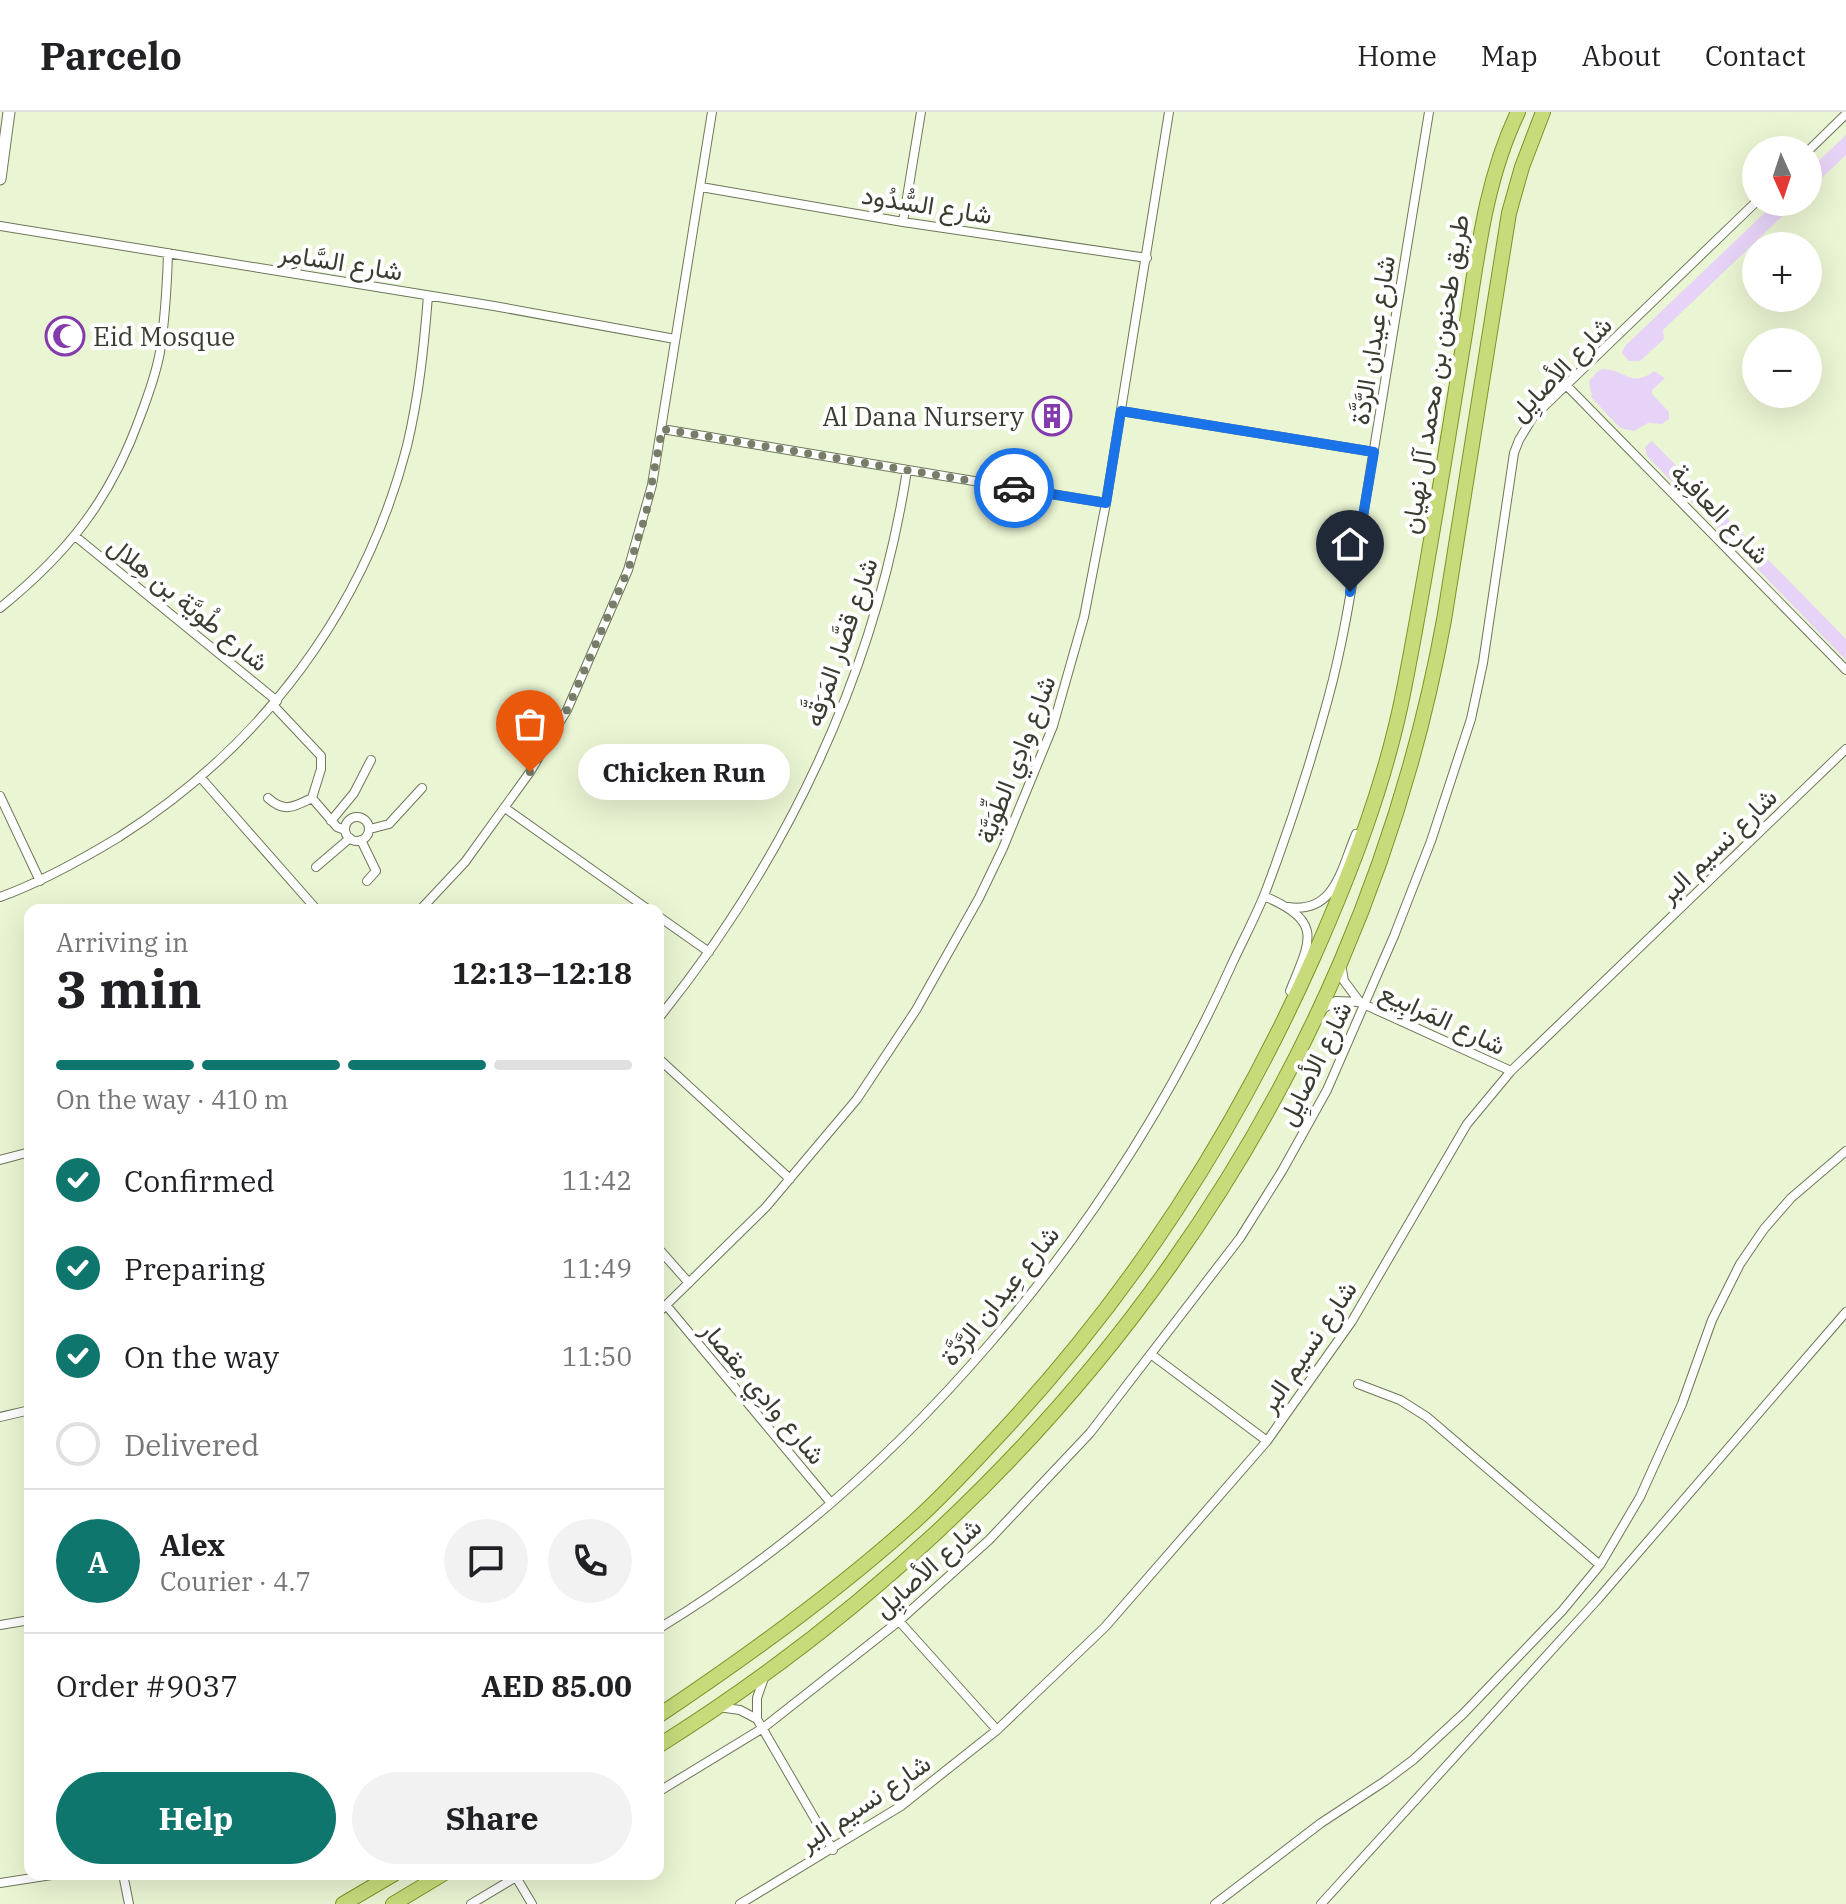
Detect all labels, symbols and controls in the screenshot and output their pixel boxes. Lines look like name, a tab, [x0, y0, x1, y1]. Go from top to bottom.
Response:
text: Parcelo	[40, 31, 182, 80]
text: Home	[1357, 37, 1437, 74]
text: Map	[1481, 37, 1538, 74]
text: About	[1582, 37, 1661, 74]
text: Contact	[1705, 37, 1806, 74]
north arrow	[1742, 136, 1822, 216]
map controls	[1742, 136, 1822, 408]
street label: شارع السُّدُود	[859, 177, 995, 233]
street label: طريق طحنون بن محمد آل نهيان	[1392, 212, 1476, 536]
button: +	[1742, 232, 1822, 312]
street label: شارع السَّامِر	[276, 234, 405, 290]
street label: شارع عِيدان الرَّدَّة	[1342, 253, 1404, 427]
street label: شارع الأصايِل	[1501, 308, 1622, 431]
mosque icon: Eid Mosque	[44, 315, 86, 357]
place label: Eid Mosque	[93, 319, 235, 353]
button: −	[1742, 328, 1822, 408]
building icon: Al Dana Nursery	[1031, 395, 1073, 437]
place label: Al Dana Nursery	[823, 399, 1024, 433]
courier	[974, 448, 1054, 528]
street label: شارع العافِية	[1663, 455, 1778, 572]
icon: car	[992, 466, 1036, 510]
pin	[1316, 510, 1384, 592]
icon: home	[1328, 522, 1372, 566]
street label: شارع طُويَّة بن هِلال	[100, 528, 276, 680]
street label: شارع قصَّار المَرَقَّه	[792, 552, 887, 732]
street label: شارع وادِي الطِّوَيَّة	[967, 670, 1067, 849]
pin	[496, 690, 564, 772]
icon: bag	[508, 702, 552, 746]
callout: Chicken Run	[578, 744, 790, 800]
text: Chicken Run	[602, 755, 766, 789]
street label: شارع نسيم البر	[1650, 780, 1785, 912]
text: Arriving in	[56, 925, 189, 959]
text: 12:13–12:18	[452, 953, 632, 992]
text: 3 min	[56, 955, 202, 1022]
street label: شارع المَرابِيع	[1373, 974, 1511, 1066]
street label: شارع الأصايِل	[1269, 995, 1362, 1132]
text: On the way · 410 m	[56, 1082, 289, 1116]
icon: check	[56, 1158, 100, 1202]
text: Confirmed	[124, 1161, 275, 1200]
text: 11:42	[562, 1163, 632, 1197]
street label: شارع عِيدان الرَّدَّة	[932, 1218, 1068, 1373]
icon: check	[56, 1246, 100, 1290]
text: Preparing	[124, 1249, 265, 1288]
text: 11:49	[562, 1251, 632, 1285]
street label: شارع نسيم البر	[1250, 1273, 1365, 1421]
street label: شارع وادِي مِقصار	[689, 1312, 834, 1474]
icon: check	[56, 1334, 100, 1378]
text: On the way	[124, 1337, 279, 1376]
text: 11:50	[562, 1339, 632, 1373]
text: Delivered	[124, 1425, 259, 1464]
street label: شارع الأصايِل	[866, 1510, 991, 1627]
button: chat	[444, 1519, 528, 1603]
button: phone	[548, 1519, 632, 1603]
text: Alex	[160, 1525, 225, 1564]
text: A	[88, 1542, 108, 1581]
text: Courier · 4.7	[160, 1564, 311, 1598]
text: Order #9037	[56, 1666, 238, 1705]
text: AED 85.00	[481, 1666, 632, 1705]
street label: شارع نسيم البر	[791, 1745, 938, 1861]
button: Help	[56, 1772, 336, 1864]
button: Share	[352, 1772, 632, 1864]

